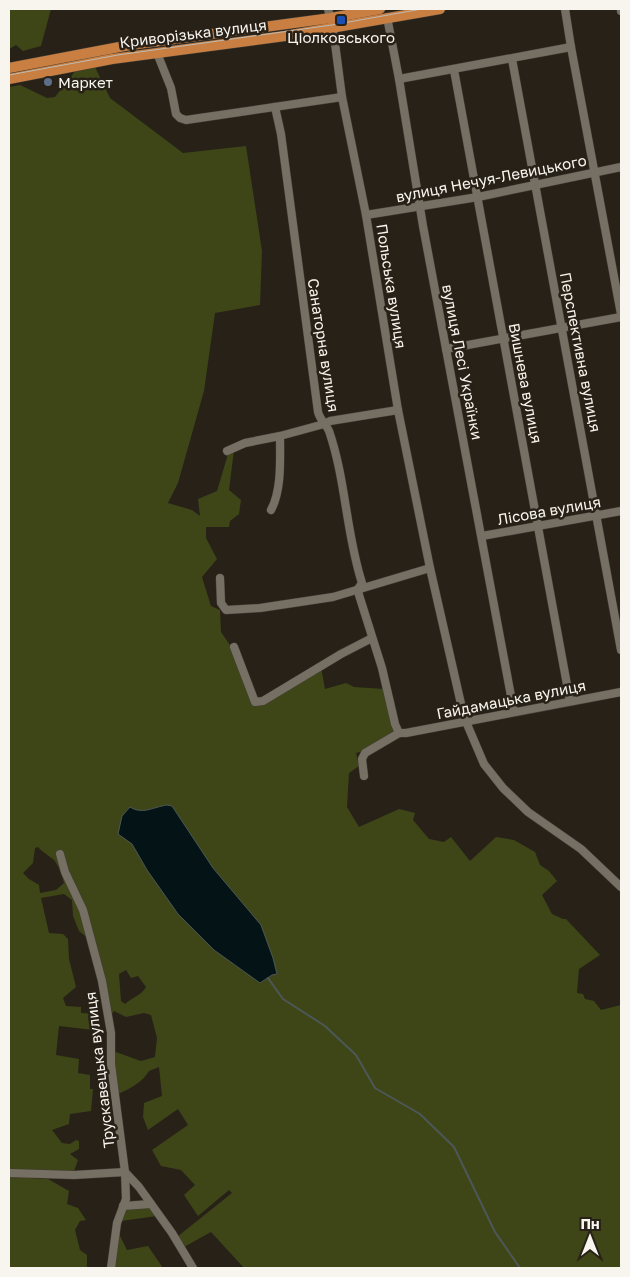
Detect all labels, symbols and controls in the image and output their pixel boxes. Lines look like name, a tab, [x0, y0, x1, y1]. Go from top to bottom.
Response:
marker: Ціолковського	[335, 14, 347, 26]
street label: Криворізька вулиця	[118, 15, 268, 51]
place label: Ціолковського	[287, 28, 395, 46]
place label: Маркет	[58, 73, 113, 91]
marker: Маркет	[42, 76, 54, 88]
street label: вулиця Нечуя-Левицького	[394, 151, 588, 205]
street label: Польська вулиця	[373, 222, 411, 350]
street label: Перспективна вулиця	[557, 271, 605, 433]
street label: Санаторна вулиця	[305, 277, 343, 413]
street label: вулиця Лесі Українки	[439, 283, 487, 441]
street label: Вишнева вулиця	[506, 321, 546, 445]
street label: Лісова вулиця	[496, 492, 602, 528]
street label: Гайдамацька вулиця	[435, 676, 587, 722]
street label: Трускавецька вулиця	[80, 991, 118, 1149]
north arrow	[565, 1212, 615, 1262]
text: Пн	[580, 1215, 600, 1232]

